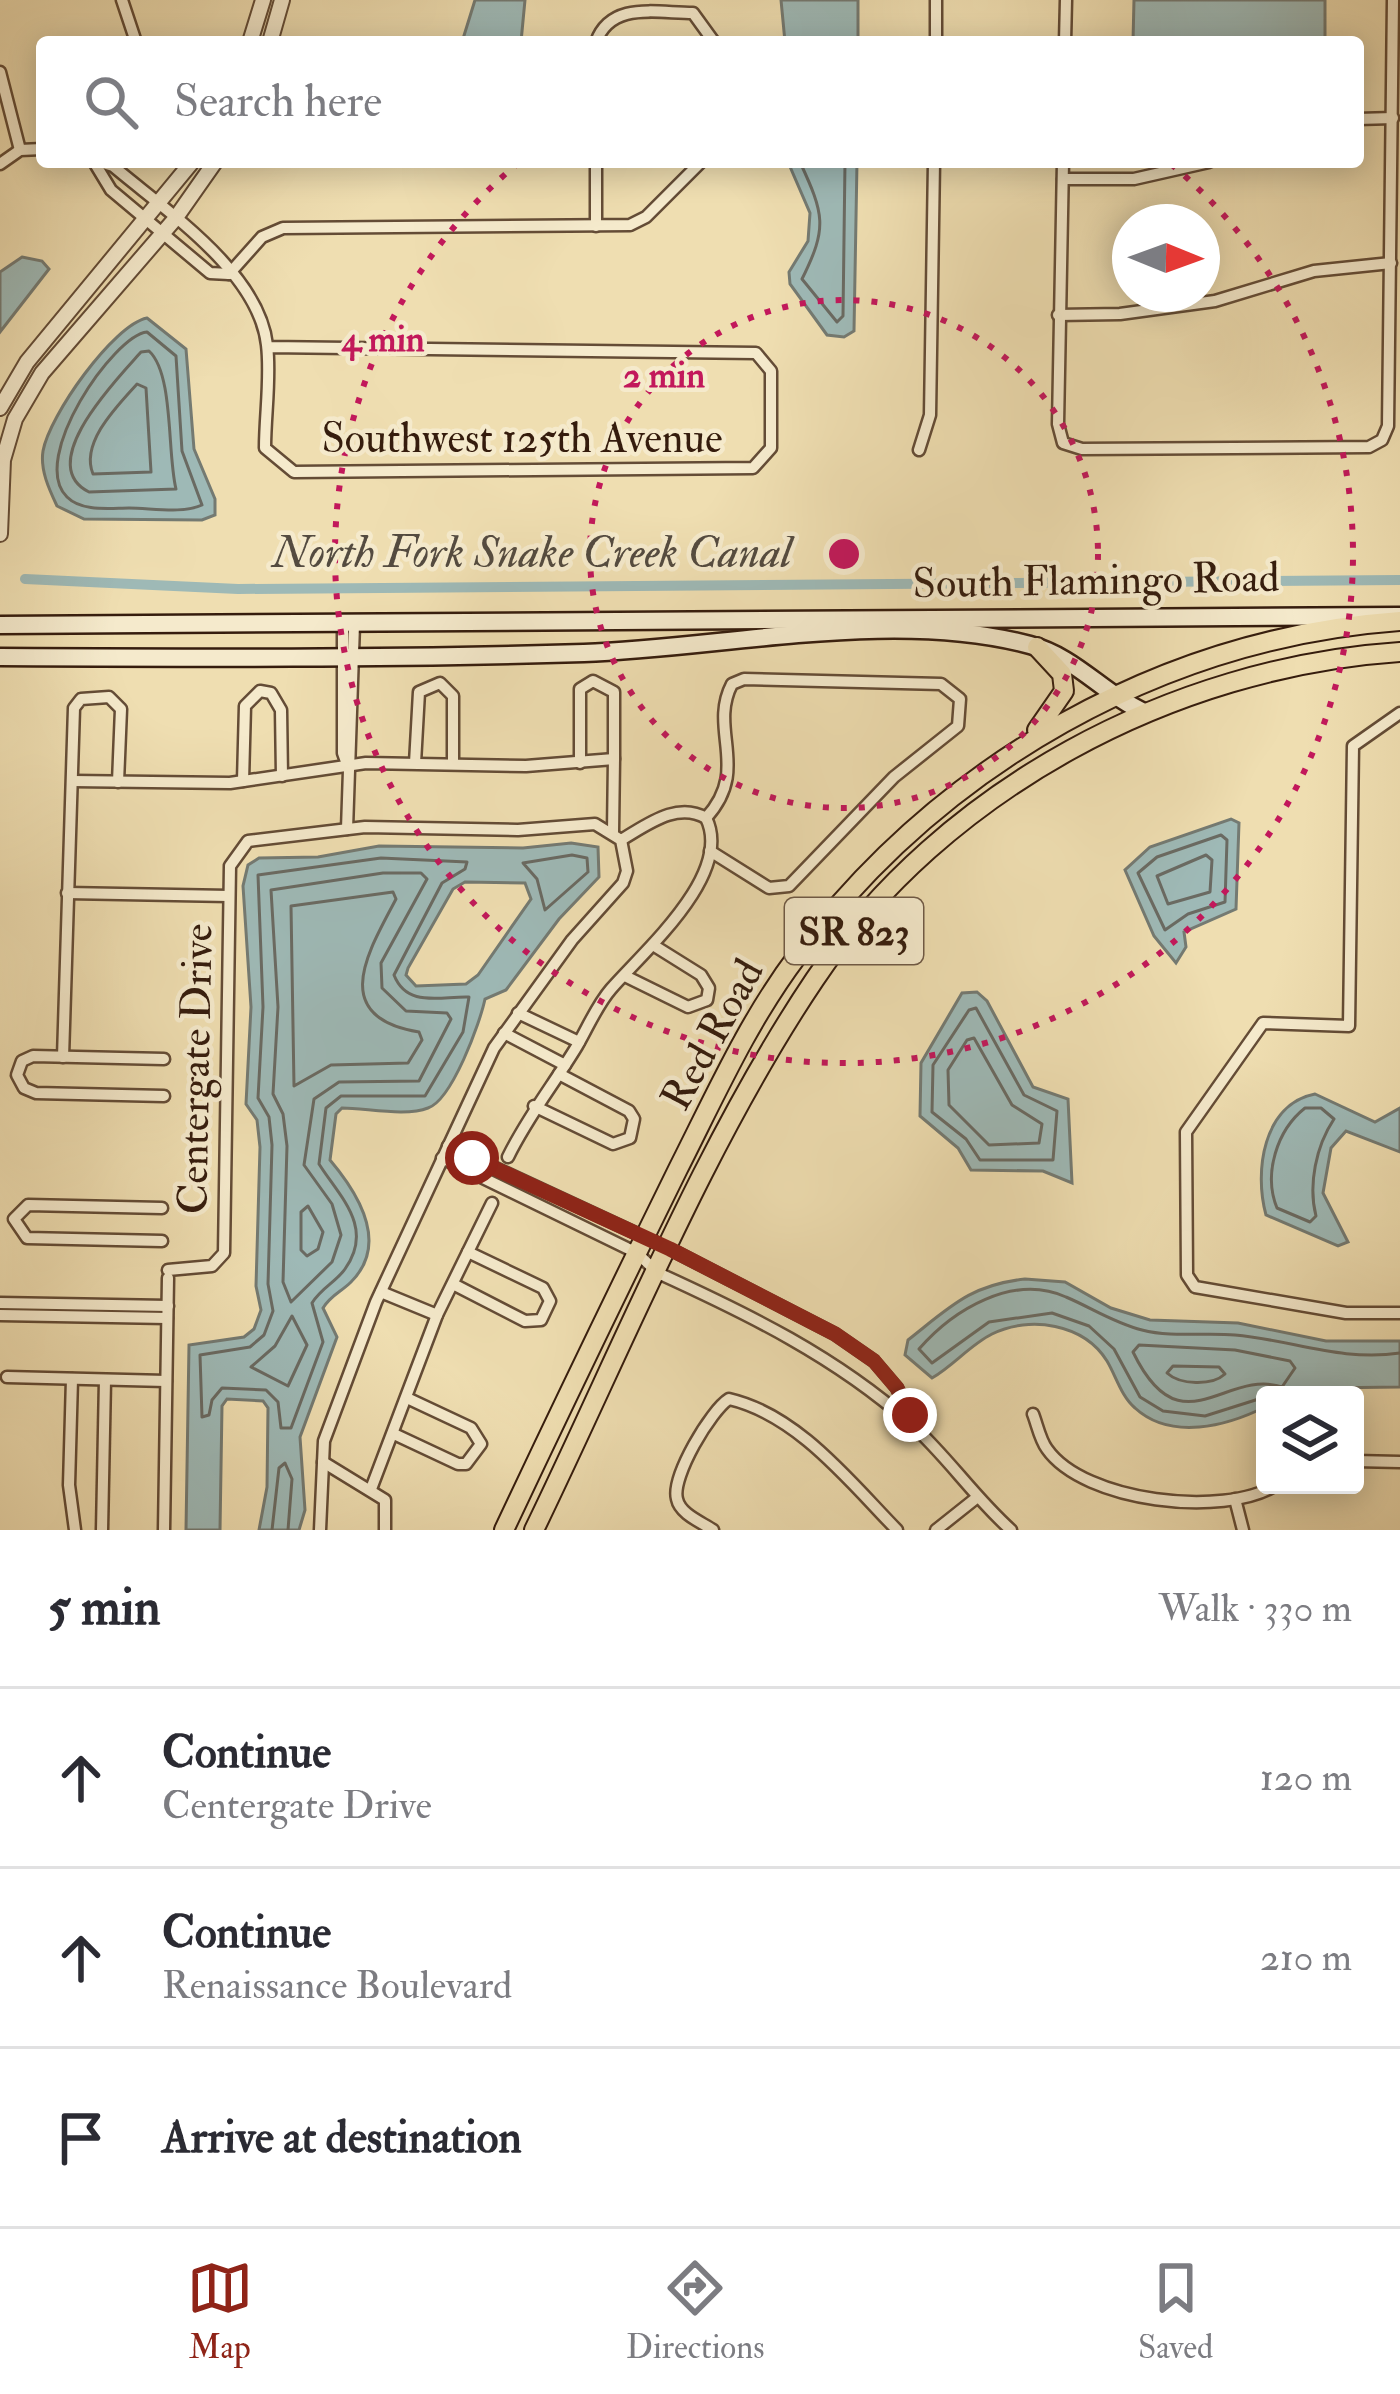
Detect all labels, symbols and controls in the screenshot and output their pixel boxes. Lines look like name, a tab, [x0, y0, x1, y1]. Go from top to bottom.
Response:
search box	[36, 36, 1364, 168]
icon: search	[78, 69, 144, 135]
text: Search here	[174, 74, 382, 130]
north arrow	[1112, 204, 1220, 312]
text: 4 min	[340, 317, 425, 362]
text: 2 min	[623, 353, 705, 398]
street label: Southwest 125th Avenue	[321, 413, 723, 465]
water label: North Fork Snake Creek Canal	[270, 525, 795, 581]
centre of rings	[823, 533, 865, 575]
street label: South Flamingo Road	[912, 552, 1280, 610]
road number: SR 823	[785, 898, 923, 964]
street label: Centergate Drive	[167, 923, 225, 1215]
street label: Red Road	[650, 950, 776, 1120]
route start	[445, 1131, 499, 1185]
map controls	[1256, 1386, 1364, 1494]
button: layers	[1256, 1386, 1364, 1494]
route end	[883, 1388, 937, 1442]
text: 5 min	[48, 1576, 161, 1640]
text: Walk · 330 m	[1159, 1584, 1352, 1633]
text: Continue	[162, 1725, 331, 1781]
icon: ahead	[48, 1745, 114, 1811]
text: 120 m	[1260, 1753, 1352, 1802]
text: Centergate Drive	[162, 1781, 432, 1830]
text: Continue	[162, 1905, 331, 1961]
icon: ahead	[48, 1925, 114, 1991]
text: 210 m	[1260, 1933, 1352, 1982]
text: Renaissance Boulevard	[162, 1961, 512, 2010]
icon: arrive	[48, 2105, 114, 2171]
text: Arrive at destination	[162, 2110, 522, 2166]
tab: Map	[187, 2255, 253, 2368]
tab: Directions	[626, 2255, 765, 2368]
tab: Saved	[1138, 2255, 1213, 2368]

